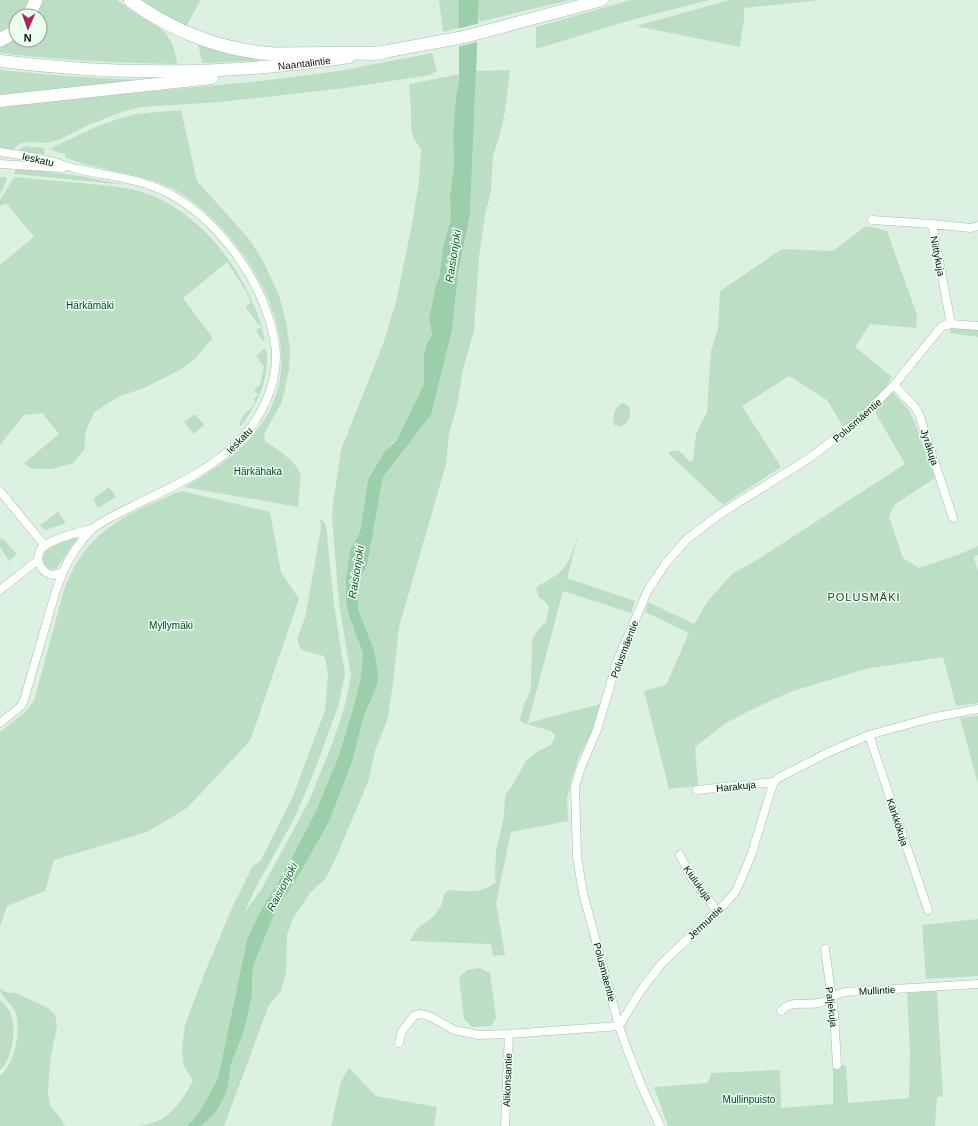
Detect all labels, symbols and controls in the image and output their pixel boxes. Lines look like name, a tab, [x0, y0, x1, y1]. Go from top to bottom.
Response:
north arrow	[8, 8, 48, 48]
text: N	[23, 32, 32, 44]
street label: Naantalintie	[277, 55, 332, 72]
street label: Ieskatu	[21, 151, 55, 168]
water label: Raisionjoki	[443, 228, 463, 283]
street label: Niittykuja	[928, 235, 947, 277]
park label: Härkämäki	[66, 300, 114, 311]
street label: Polusmäentie	[831, 396, 884, 444]
street label: Ieskatu	[224, 425, 255, 456]
street label: Jyräkuja	[919, 428, 941, 467]
park label: Härkähaka	[234, 466, 283, 477]
water label: Raisionjoki	[346, 544, 366, 599]
district label: POLUSMÄKI	[827, 591, 901, 603]
street label: Polusmäentie	[608, 619, 641, 679]
park label: Myllymäki	[149, 620, 193, 631]
street label: Harakuja	[716, 779, 757, 794]
street label: Kärkkökuja	[885, 797, 911, 848]
water label: Raisionjoki	[264, 860, 300, 913]
street label: Kiulukuja	[681, 864, 714, 903]
street label: Jermuntie	[686, 903, 725, 941]
street label: Polusmäentie	[591, 941, 618, 1003]
street label: Mullintie	[858, 984, 896, 997]
street label: Paljekuja	[824, 986, 839, 1028]
street label: Alikonsantie	[501, 1052, 514, 1107]
park label: Mullinpuisto	[723, 1094, 776, 1105]

